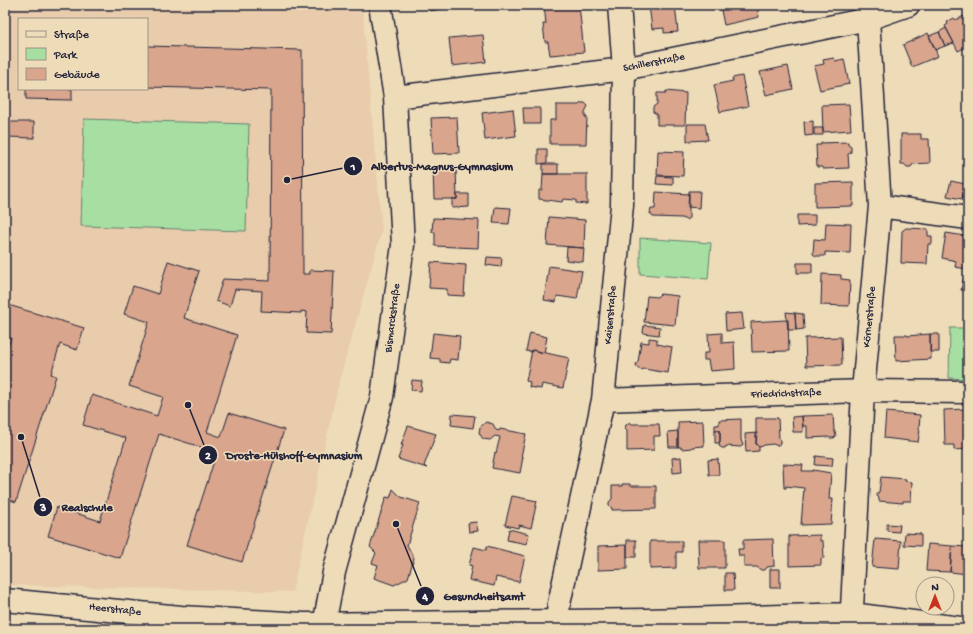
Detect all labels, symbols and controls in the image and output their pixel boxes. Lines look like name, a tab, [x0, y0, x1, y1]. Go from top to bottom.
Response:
legend	[18, 18, 148, 90]
text: Straße	[54, 29, 90, 43]
text: Park	[53, 49, 79, 63]
street label: Schillerstraße	[622, 51, 686, 75]
text: Gebäude	[54, 69, 100, 83]
callout: Albertus-Magnus-Gymnasium	[343, 154, 521, 178]
text: 1	[350, 161, 356, 175]
text: Albertus-Magnus-Gymnasium	[370, 161, 514, 175]
street label: Bismarckstraße	[383, 283, 403, 354]
street label: Kaiserstraße	[602, 285, 620, 345]
street label: Körnerstraße	[861, 286, 879, 348]
street label: Friedrichstraße	[749, 387, 822, 401]
callout: Droste-Hülshoff-Gymnasium	[198, 443, 371, 467]
text: 2	[205, 450, 211, 464]
text: Droste-Hülshoff-Gymnasium	[225, 450, 363, 464]
callout: Realschule	[33, 495, 120, 519]
text: 3	[39, 502, 46, 516]
text: Realschule	[60, 502, 113, 516]
north arrow	[915, 576, 955, 616]
text: N	[931, 582, 939, 594]
callout: Gesundheitsamt	[415, 584, 532, 608]
text: 4	[421, 591, 428, 605]
text: Gesundheitsamt	[443, 591, 526, 605]
street label: Heerstraße	[88, 601, 142, 619]

